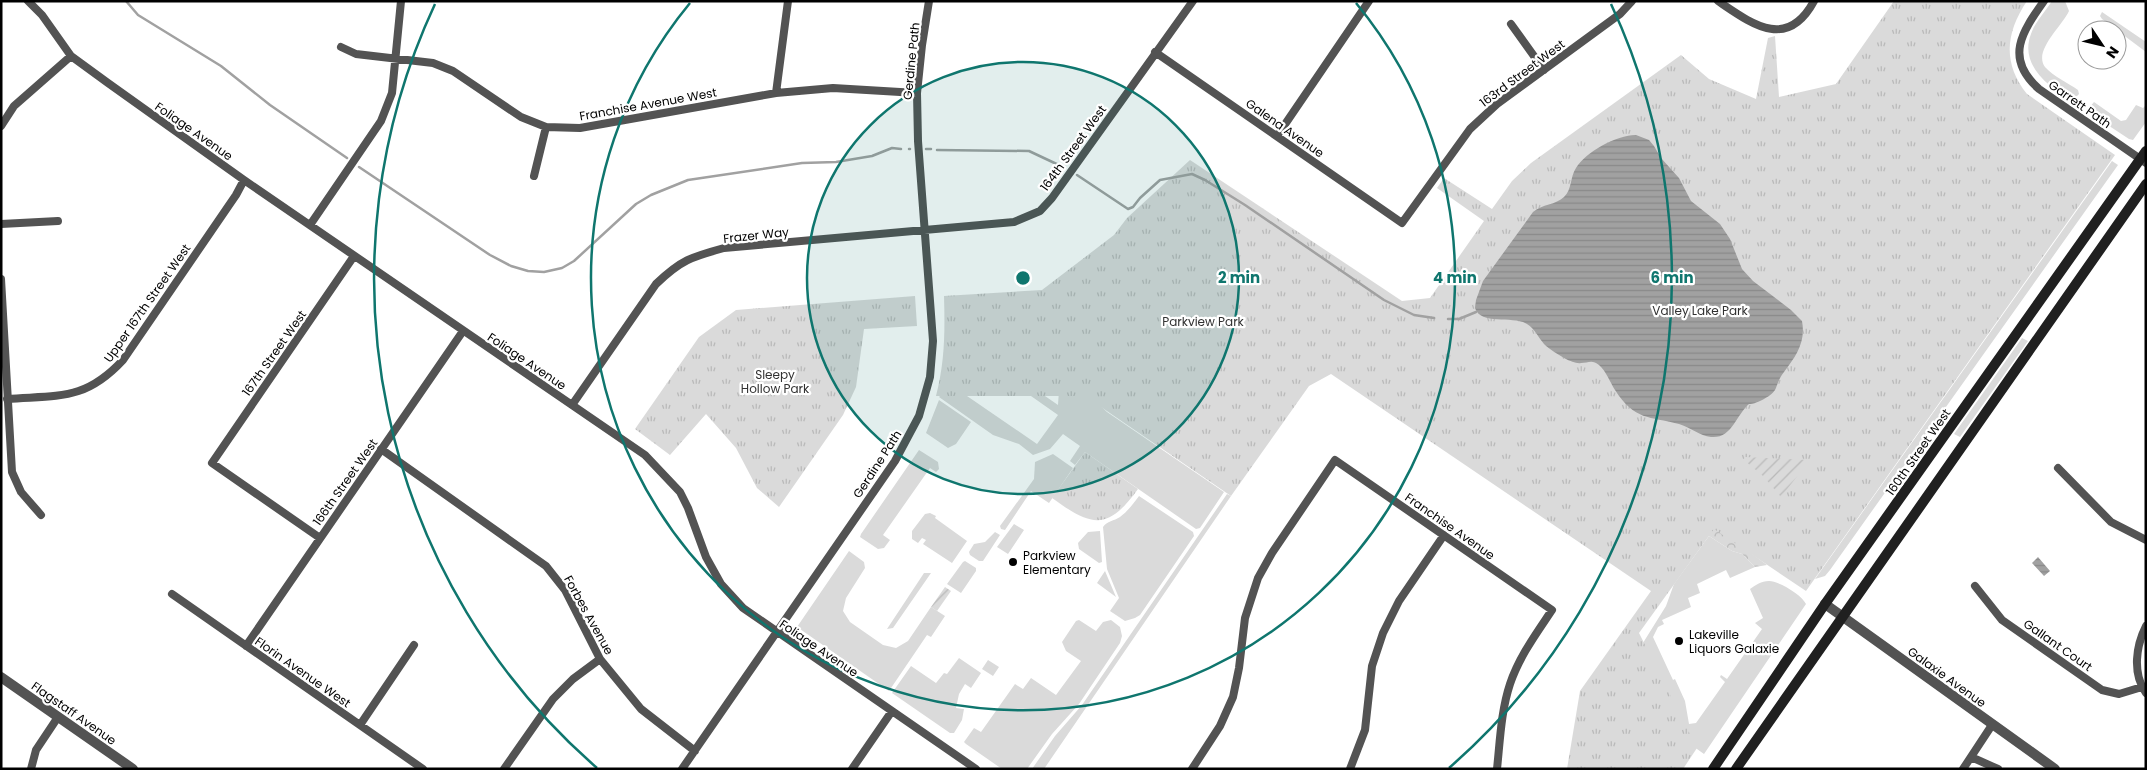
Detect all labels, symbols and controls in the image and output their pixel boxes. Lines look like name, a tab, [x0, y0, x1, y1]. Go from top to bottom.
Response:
north arrow	[2077, 20, 2127, 70]
street label: Gerdine Path	[898, 21, 924, 101]
street label: 163rd Street West	[1476, 35, 1568, 111]
text: N	[2101, 42, 2124, 63]
street label: Garrett Path	[2045, 76, 2115, 132]
street label: Franchise Avenue West	[578, 84, 718, 124]
street label: Galena Avenue	[1242, 95, 1328, 161]
street label: Foliage Avenue	[152, 98, 236, 164]
street label: 164th Street West	[1036, 102, 1110, 194]
street label: Frazer Way	[722, 223, 790, 247]
street label: Upper 167th Street West	[100, 240, 194, 366]
text: 2 min	[1218, 267, 1260, 288]
text: 4 min	[1433, 267, 1477, 288]
text: 6 min	[1650, 267, 1694, 288]
centre of rings	[1014, 269, 1032, 287]
park label: Valley Lake Park	[1652, 302, 1748, 319]
street label: 167th Street West	[238, 307, 310, 399]
park label: Parkview Park	[1162, 313, 1245, 330]
street label: Foliage Avenue	[484, 328, 570, 394]
park label: Sleepy Hollow Park	[741, 366, 810, 397]
street label: 160th Street West	[1882, 405, 1954, 499]
street label: Gerdine Path	[849, 427, 905, 501]
street label: 166th Street West	[309, 435, 381, 529]
street label: Franchise Avenue	[1402, 489, 1498, 563]
place label: Parkview Elementary	[1023, 547, 1091, 578]
marker: Parkview Elementary	[1007, 556, 1019, 568]
street label: Forbes Avenue	[560, 572, 618, 658]
street label: Foliage Avenue	[776, 615, 862, 681]
street label: Gallant Court	[2020, 615, 2096, 675]
place label: Lakeville Liquors Galaxie	[1689, 626, 1779, 657]
street label: Florin Avenue West	[252, 633, 354, 711]
marker: Lakeville Liquors Galaxie	[1673, 635, 1685, 647]
street label: Galaxie Avenue	[1904, 643, 1990, 711]
street label: Flagstaff Avenue	[28, 677, 120, 749]

